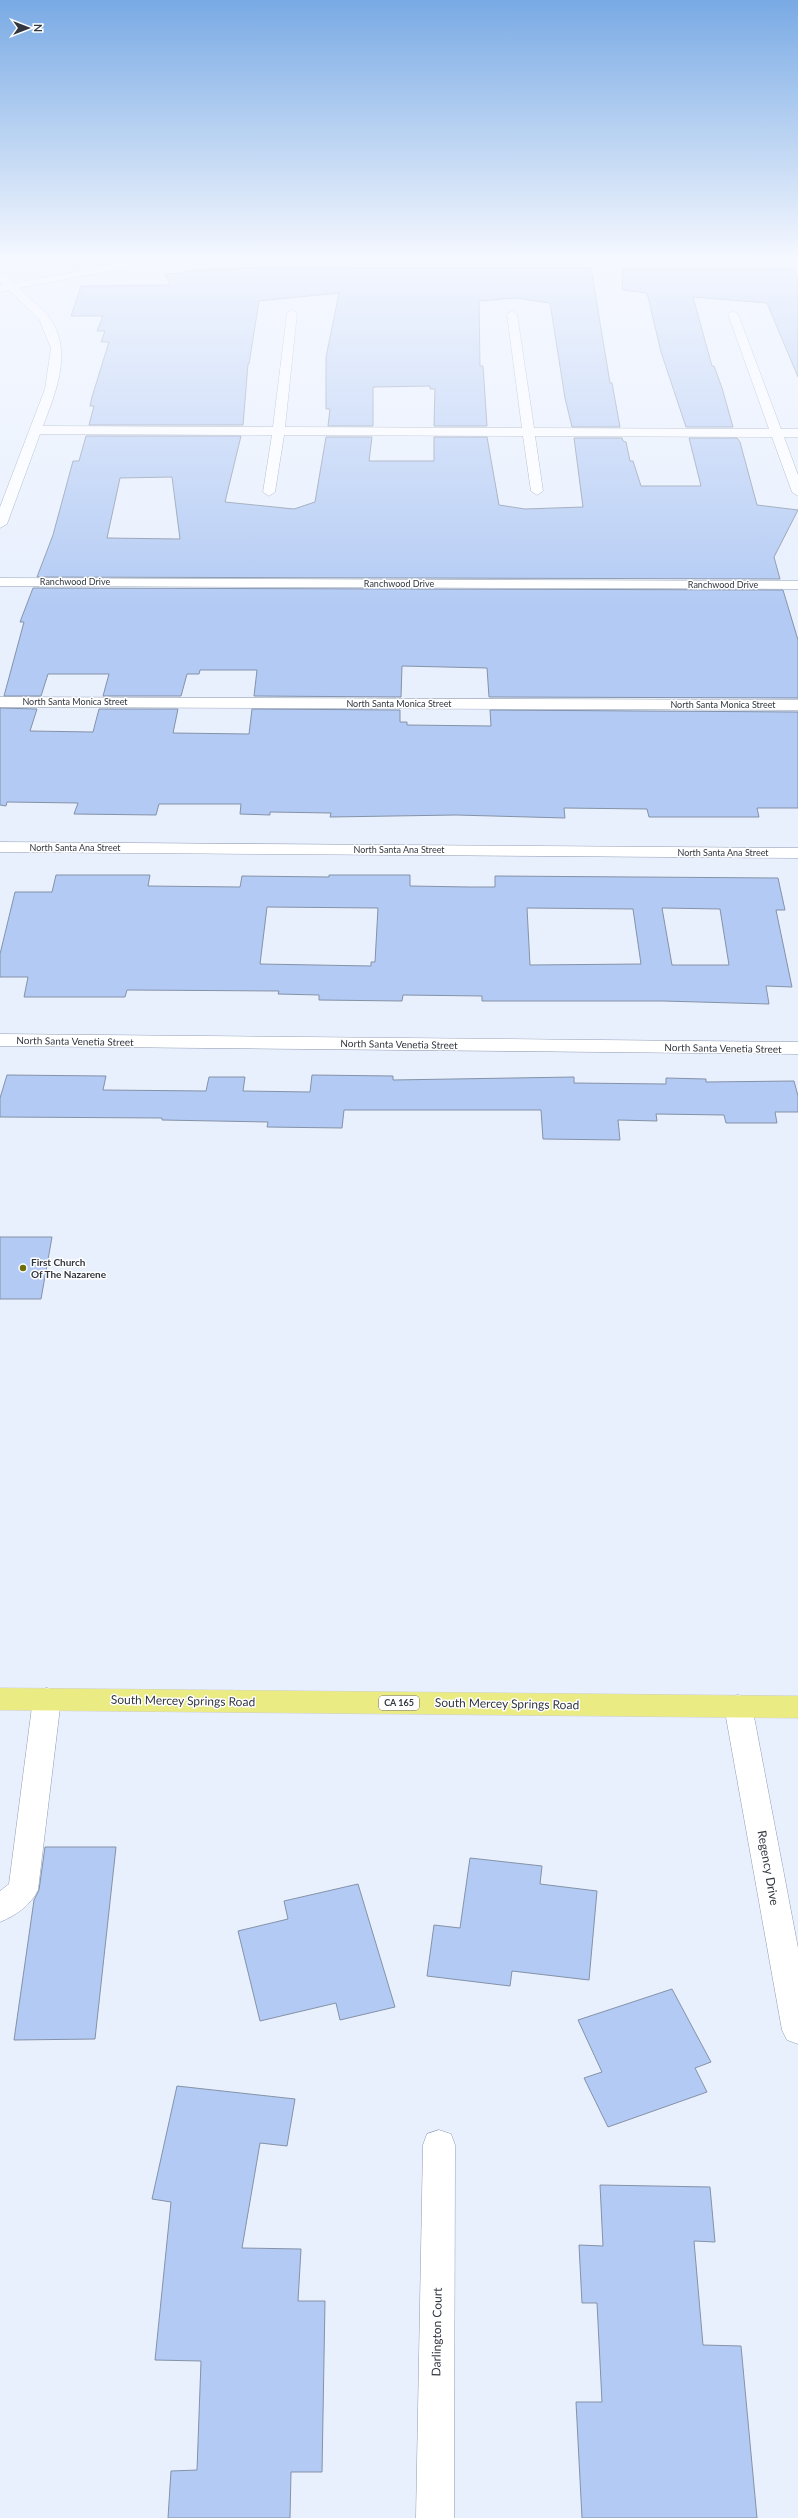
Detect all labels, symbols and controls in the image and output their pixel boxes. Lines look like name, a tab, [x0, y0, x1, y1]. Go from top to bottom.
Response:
north arrow	[8, 8, 48, 48]
text: N	[32, 24, 45, 32]
street label: Ranchwood Drive	[40, 576, 110, 587]
street label: Ranchwood Drive	[364, 578, 434, 589]
street label: Ranchwood Drive	[688, 579, 758, 590]
street label: North Santa Monica Street	[22, 696, 128, 707]
street label: North Santa Monica Street	[346, 698, 452, 709]
street label: North Santa Monica Street	[670, 699, 776, 710]
street label: North Santa Ana Street	[29, 842, 121, 853]
street label: North Santa Ana Street	[353, 844, 445, 855]
street label: North Santa Ana Street	[677, 847, 769, 858]
street label: North Santa Venetia Street	[16, 1034, 134, 1048]
street label: North Santa Venetia Street	[340, 1037, 458, 1051]
street label: North Santa Venetia Street	[664, 1041, 782, 1055]
place label: First Church Of The Nazarene	[31, 1256, 107, 1280]
marker: First Church Of The Nazarene	[18, 1263, 28, 1273]
street label: South Mercey Springs Road	[111, 1692, 255, 1709]
street label: South Mercey Springs Road	[435, 1695, 579, 1712]
road number: CA 165	[379, 1696, 419, 1710]
street label: Regency Drive	[755, 1829, 782, 1907]
street label: Darlington Court	[428, 2287, 445, 2377]

